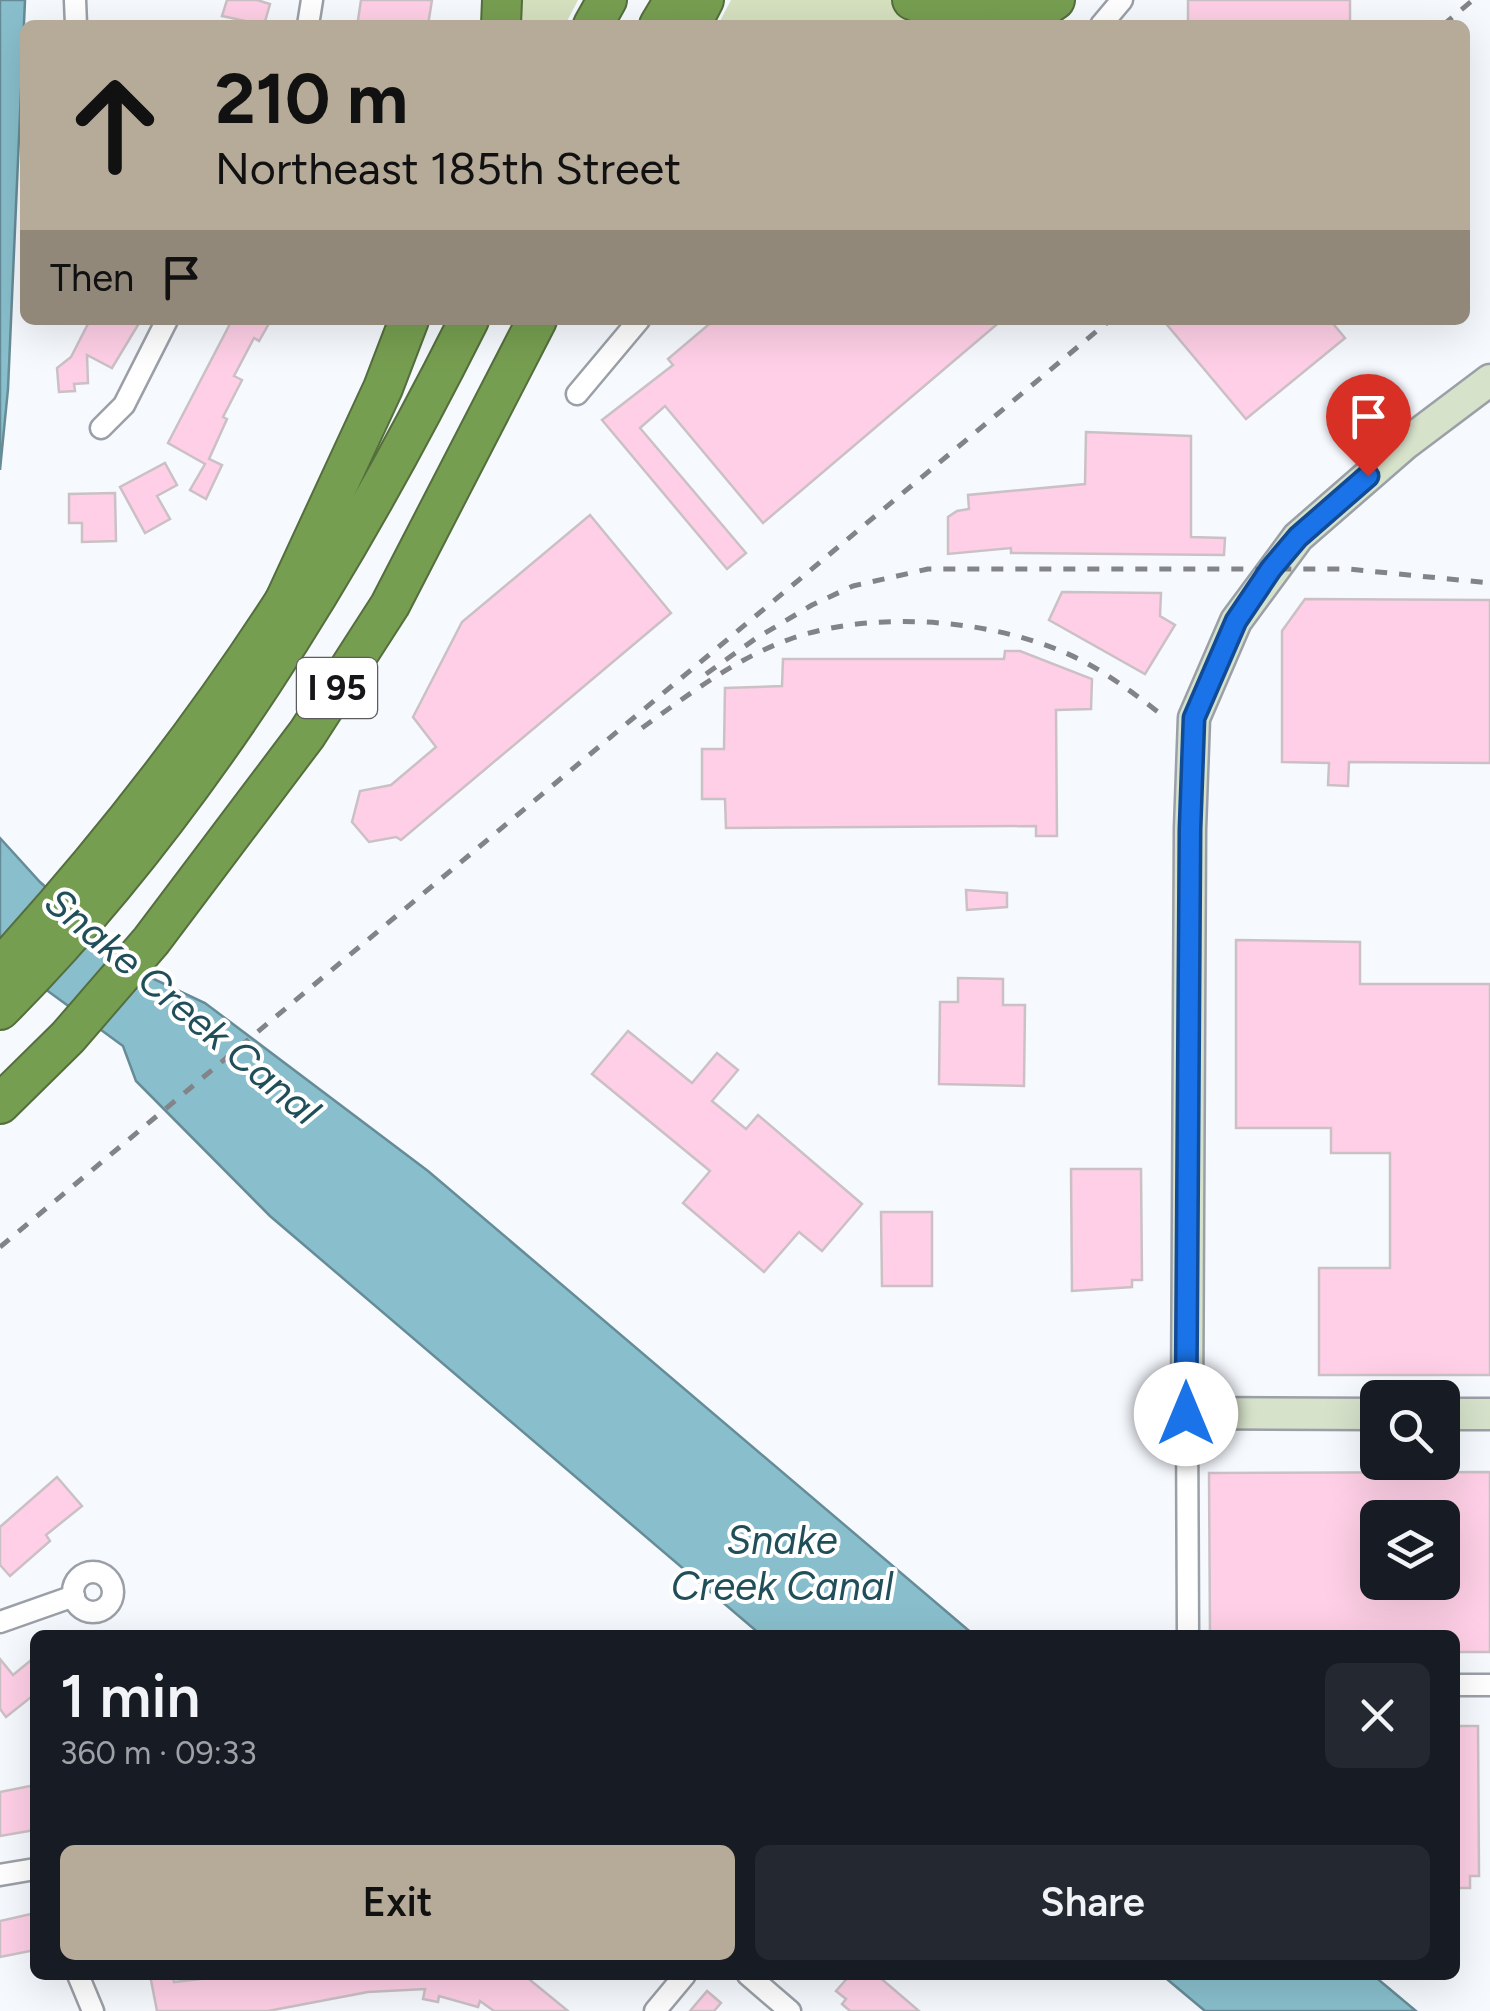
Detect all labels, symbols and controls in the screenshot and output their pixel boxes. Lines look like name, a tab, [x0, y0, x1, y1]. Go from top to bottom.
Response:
text: 210 m	[215, 56, 408, 141]
icon: ahead	[50, 60, 180, 190]
text: Northeast 185th Street	[215, 141, 681, 195]
icon: arrive	[154, 250, 209, 305]
text: Then	[50, 255, 134, 301]
pin	[1326, 374, 1411, 477]
icon: arrive	[1341, 389, 1396, 444]
road number: I 95	[297, 658, 377, 718]
water label: Snake Creek Canal	[36, 877, 331, 1136]
position arrow	[1134, 1362, 1238, 1466]
map controls	[1360, 1380, 1460, 1600]
button: search	[1360, 1380, 1460, 1480]
button: layers	[1360, 1500, 1460, 1600]
water label: Snake Creek Canal	[671, 1516, 894, 1610]
text: 1 min	[60, 1660, 200, 1732]
button: close	[1325, 1663, 1430, 1768]
text: 360 m · 09:33	[60, 1734, 257, 1772]
button: Exit	[60, 1845, 735, 1960]
button: Share	[755, 1845, 1430, 1960]

